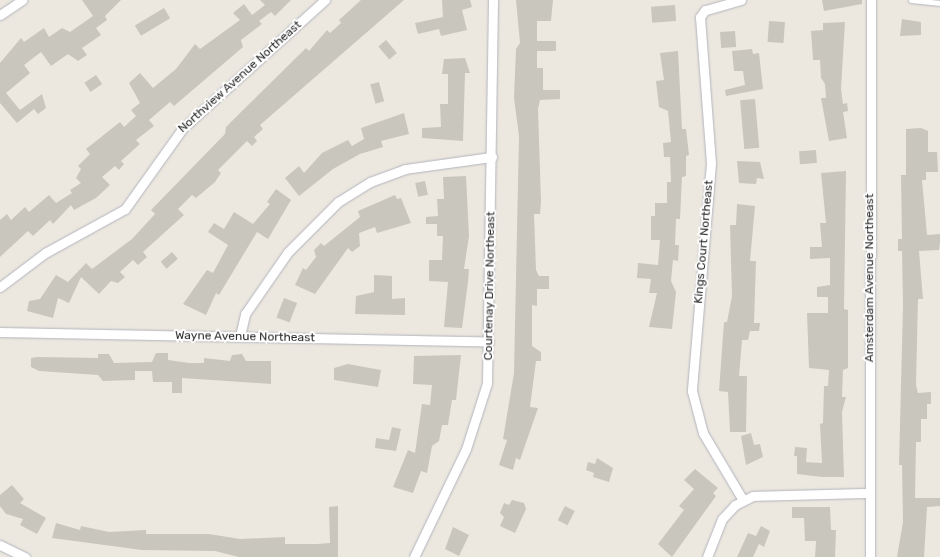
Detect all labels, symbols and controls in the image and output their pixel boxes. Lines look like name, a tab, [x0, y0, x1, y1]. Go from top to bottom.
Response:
street label: Northview Avenue Northeast	[175, 18, 305, 136]
street label: Kings Court Northeast	[691, 180, 717, 304]
street label: Amsterdam Avenue Northeast	[863, 194, 877, 362]
street label: Courtenay Drive Northeast	[481, 211, 499, 361]
street label: Wayne Avenue Northeast	[175, 329, 315, 345]

